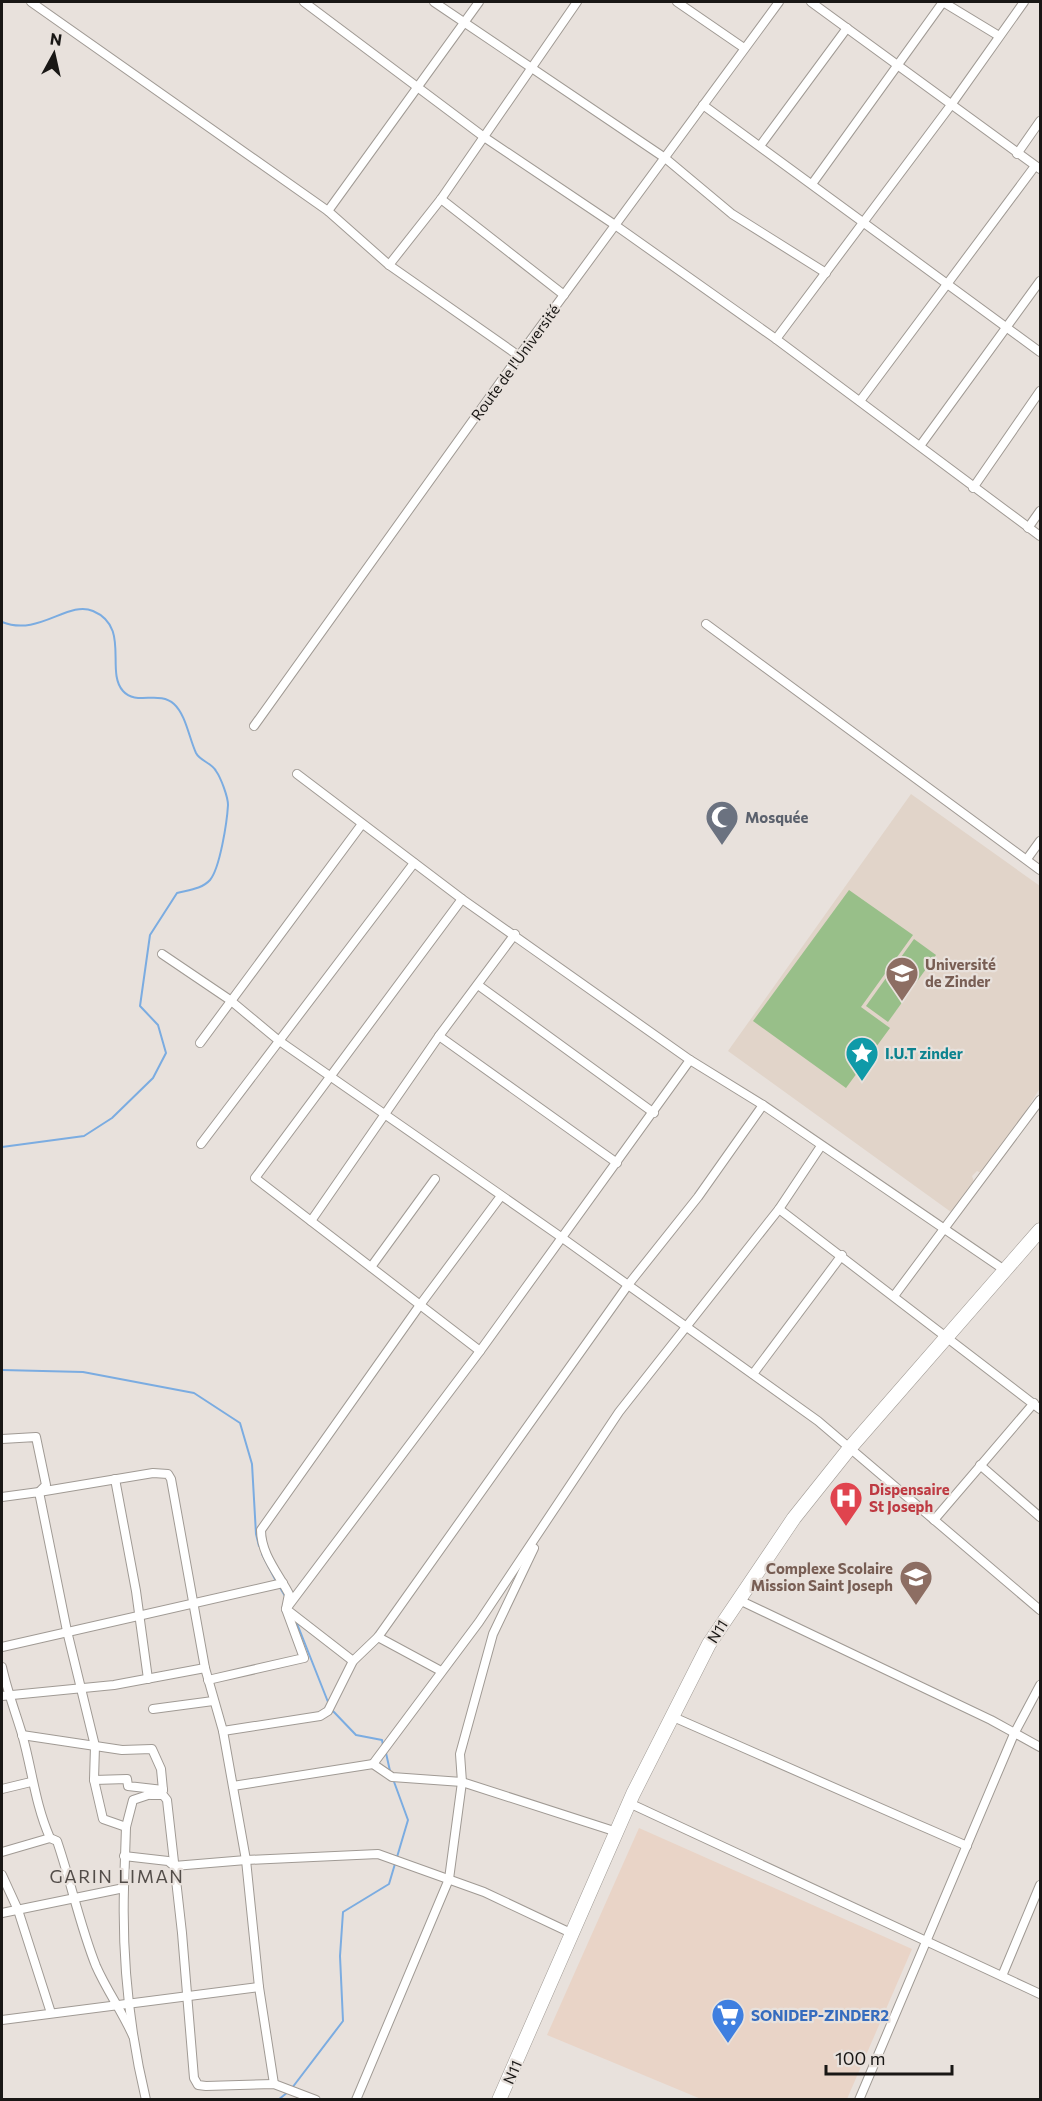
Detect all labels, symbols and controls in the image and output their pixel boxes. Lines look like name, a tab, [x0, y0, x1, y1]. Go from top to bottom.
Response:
north arrow	[24, 24, 84, 84]
text: N	[49, 28, 63, 49]
street label: Route de l'Université	[467, 300, 563, 424]
mosque icon: Mosquée	[704, 799, 740, 846]
place label: Mosquée	[745, 808, 808, 826]
school or university icon: Université de Zinder	[884, 955, 920, 1002]
place label: Université de Zinder	[925, 955, 996, 990]
place icon: I.U.T zinder	[844, 1035, 880, 1082]
place label: I.U.T zinder	[885, 1044, 963, 1062]
hospital icon: Dispensaire St Joseph	[828, 1480, 864, 1527]
place label: Dispensaire St Joseph	[869, 1480, 950, 1515]
place label: Complexe Scolaire Mission Saint Joseph	[751, 1559, 893, 1594]
school or university icon: Complexe Scolaire Mission Saint Joseph	[898, 1559, 934, 1606]
street label: N11	[703, 1616, 731, 1646]
district label: GARIN LIMAN	[50, 1865, 184, 1887]
supermarket icon: SONIDEP-ZINDER2	[710, 1997, 746, 2044]
place label: SONIDEP-ZINDER2	[751, 2006, 889, 2024]
scale bar	[826, 2038, 952, 2076]
text: 100 m	[835, 2047, 885, 2069]
street label: N11	[499, 2057, 525, 2087]

